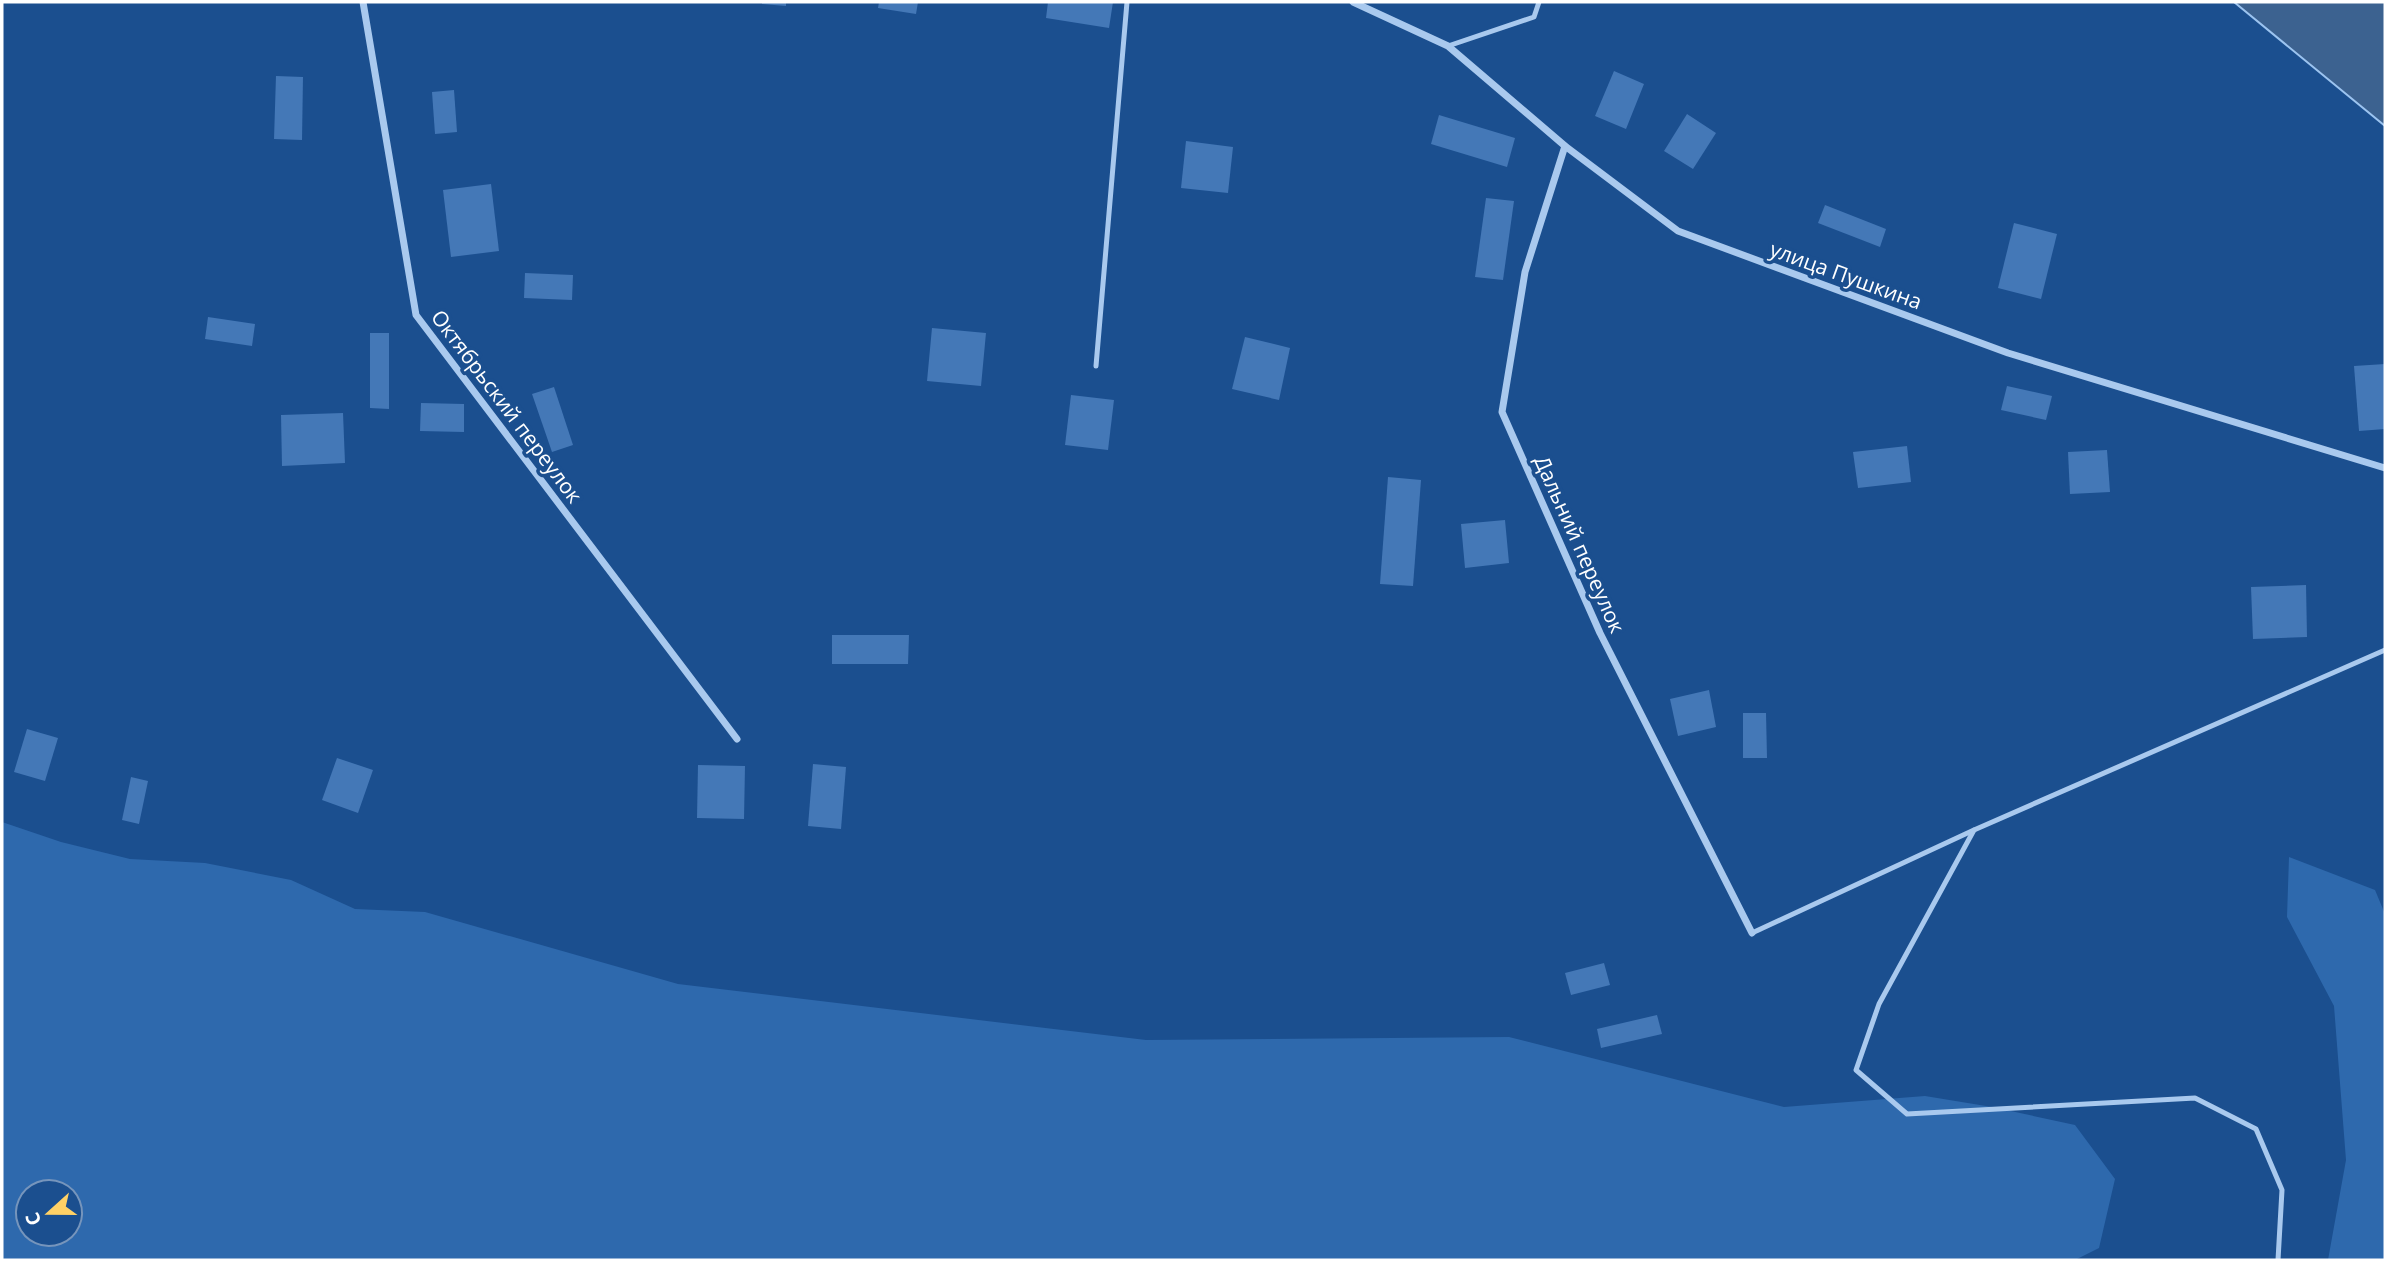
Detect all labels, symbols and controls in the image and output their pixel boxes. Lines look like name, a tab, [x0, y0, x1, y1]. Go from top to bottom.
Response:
street label: улица Пушкина	[1766, 235, 1926, 315]
street label: Октябрьский переулок	[425, 304, 589, 508]
street label: Дальний переулок	[1528, 451, 1632, 637]
north arrow	[14, 1178, 84, 1248]
text: С	[19, 1209, 47, 1229]

